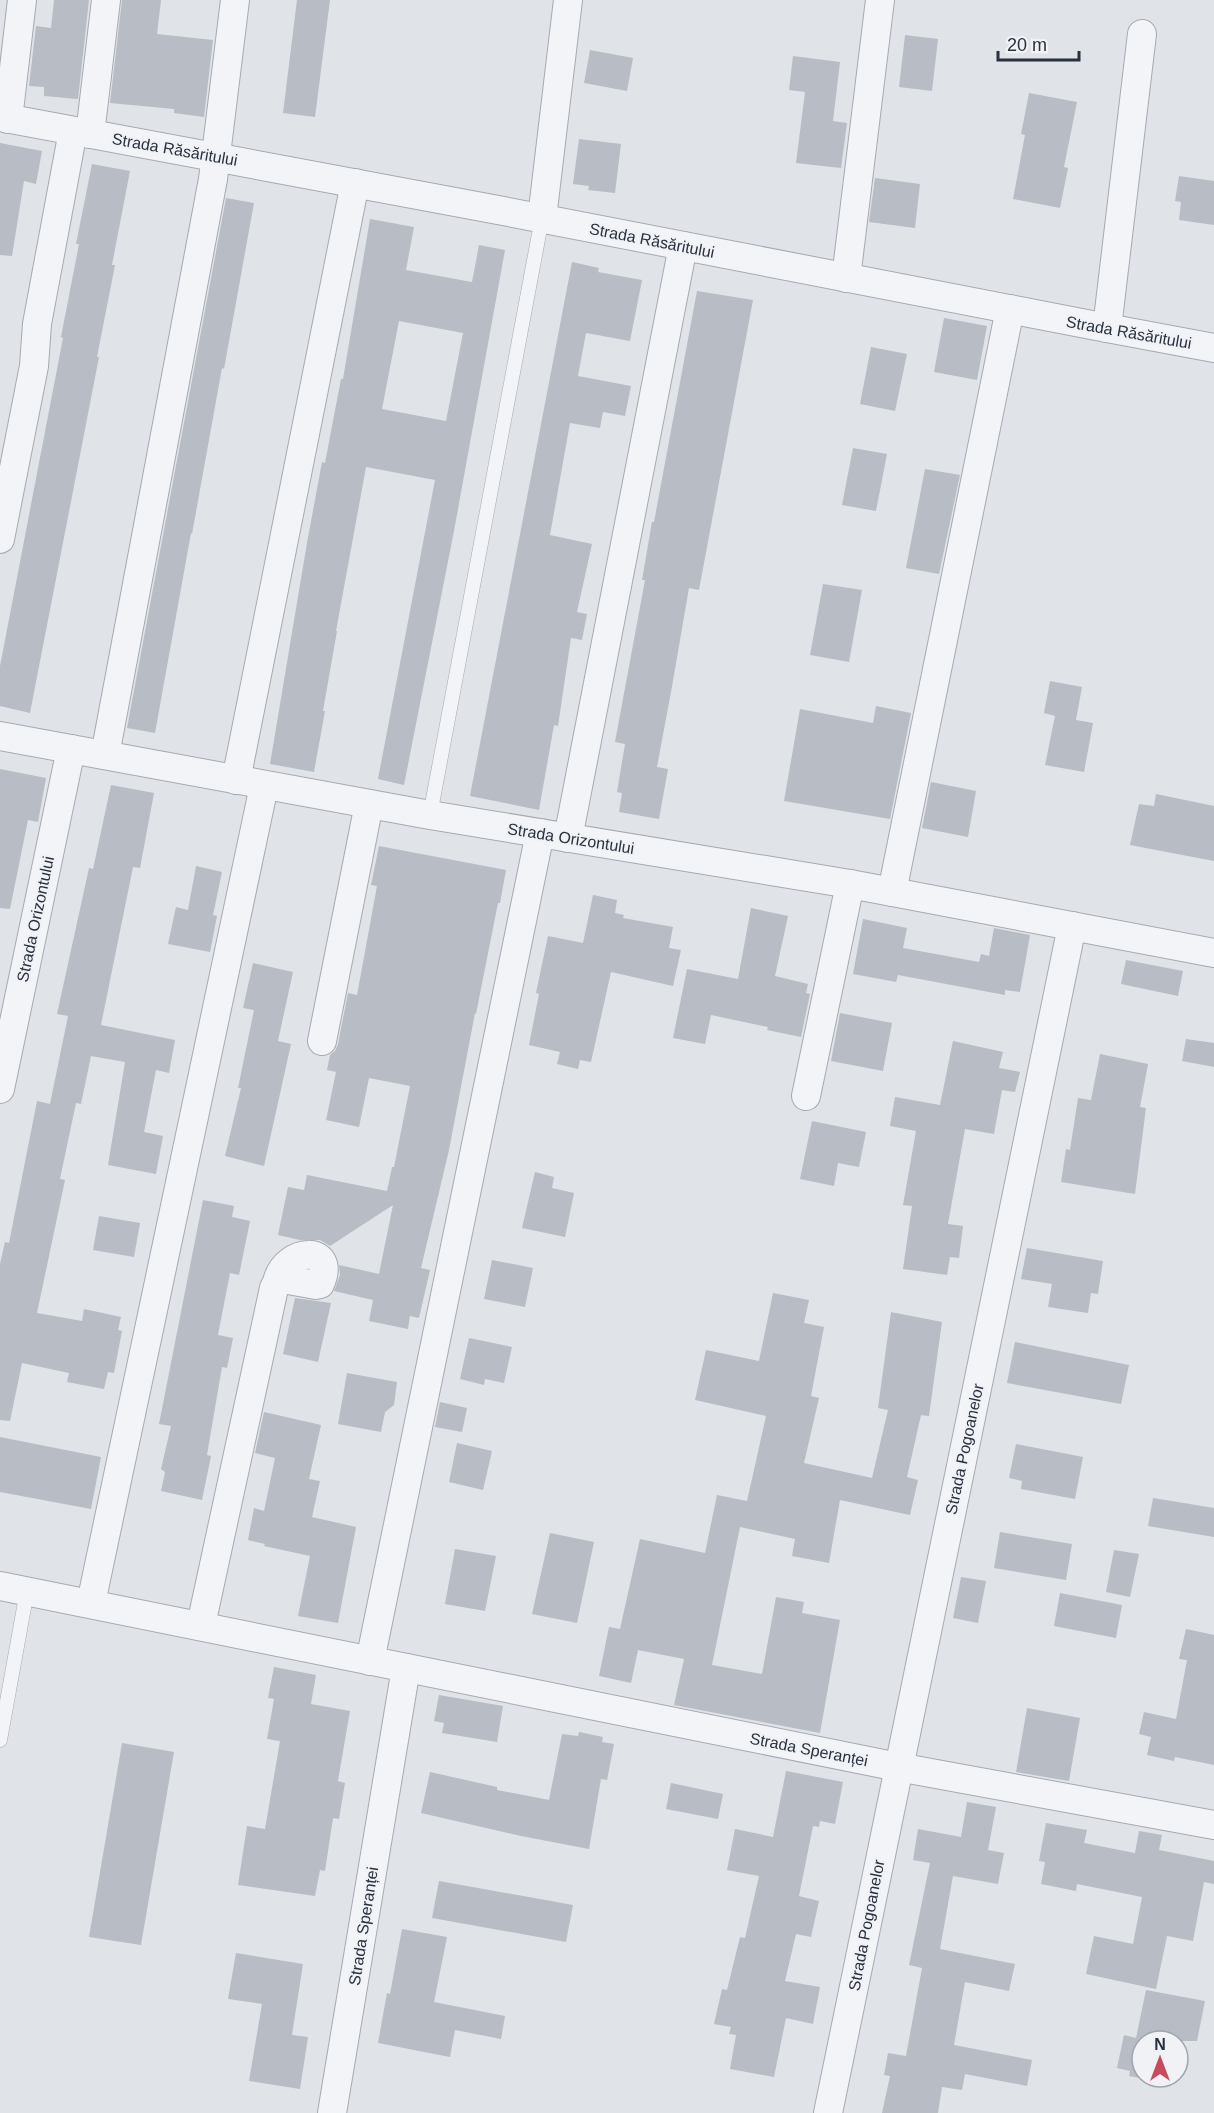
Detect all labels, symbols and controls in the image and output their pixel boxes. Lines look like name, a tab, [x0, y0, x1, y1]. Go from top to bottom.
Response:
scale bar	[998, 24, 1079, 62]
text: 20 m	[1007, 35, 1047, 55]
street label: Strada Răsăritului	[111, 130, 239, 169]
street label: Strada Răsăritului	[588, 220, 716, 261]
street label: Strada Răsăritului	[1065, 313, 1193, 352]
street label: Strada Orizontului	[506, 820, 635, 857]
street label: Strada Orizontului	[14, 855, 57, 984]
street label: Strada Pogoanelor	[942, 1381, 987, 1516]
street label: Strada Speranței	[748, 1730, 869, 1769]
street label: Strada Pogoanelor	[845, 1857, 888, 1992]
street label: Strada Speranței	[346, 1865, 381, 1987]
north arrow	[1130, 2029, 1190, 2089]
text: N	[1154, 2036, 1166, 2053]

